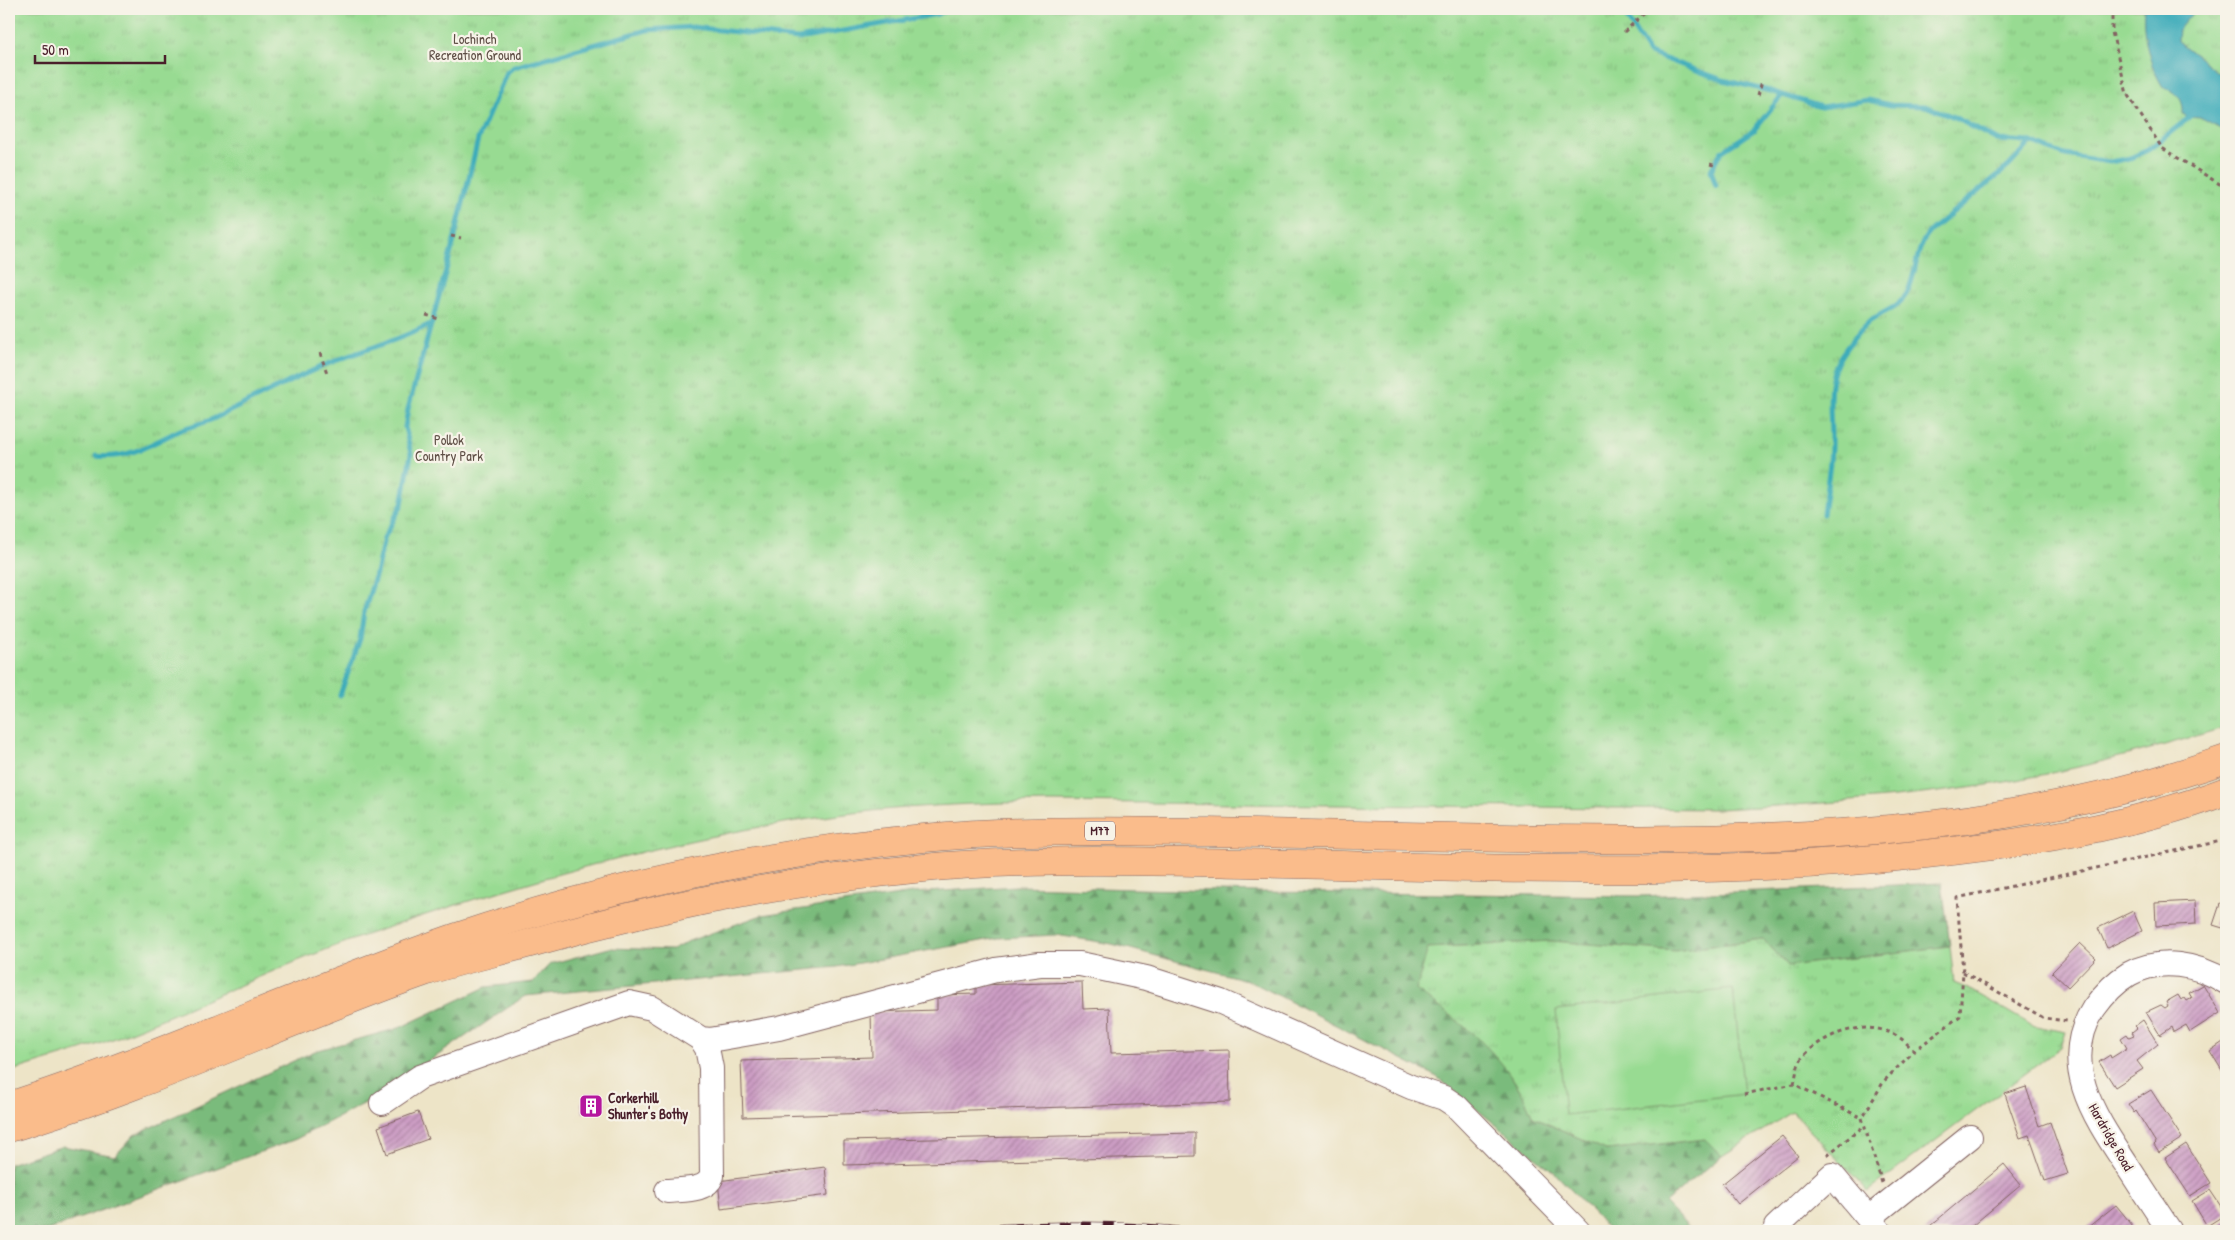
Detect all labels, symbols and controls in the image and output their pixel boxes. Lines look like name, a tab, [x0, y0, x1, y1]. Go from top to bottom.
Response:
park label: Lochinch Recreation Ground	[429, 29, 522, 64]
scale bar	[35, 32, 165, 64]
text: 50 m	[42, 39, 69, 60]
park label: Pollok Country Park	[415, 430, 483, 466]
road number: M77	[1085, 821, 1115, 840]
place label: Corkerhill Shunter's Bothy	[608, 1088, 688, 1125]
building icon: Corkerhill Shunter's Bothy	[578, 1093, 604, 1119]
street label: Hardridge Road	[2084, 1100, 2139, 1175]

